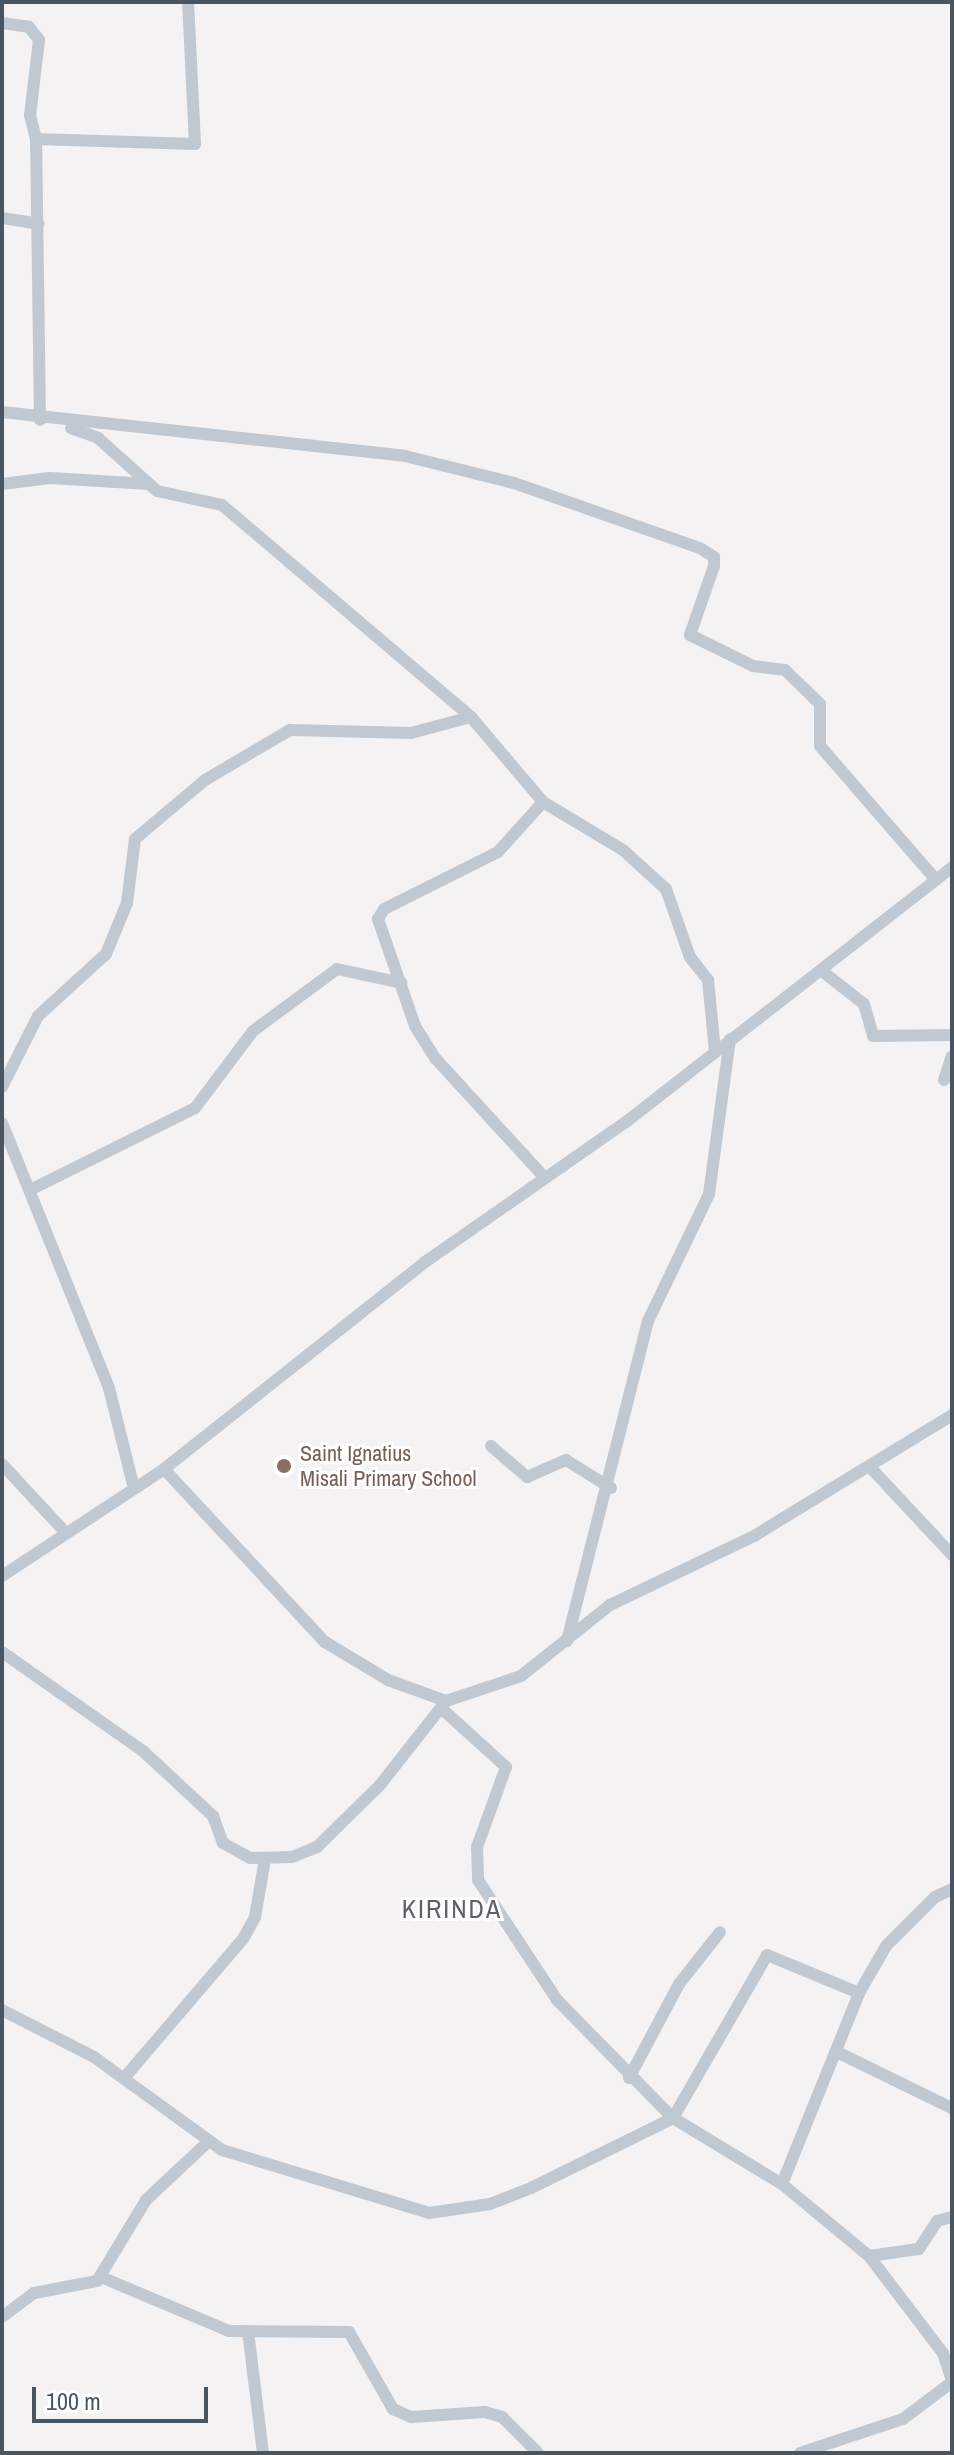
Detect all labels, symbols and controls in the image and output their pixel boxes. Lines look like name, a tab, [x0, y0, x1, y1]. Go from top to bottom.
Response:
place label: Saint Ignatius Misali Primary School	[300, 1440, 476, 1492]
marker: Saint Ignatius Misali Primary School	[275, 1457, 293, 1475]
district label: KIRINDA	[402, 1893, 502, 1925]
scale bar	[36, 2371, 212, 2421]
text: 100 m	[46, 2385, 101, 2417]

